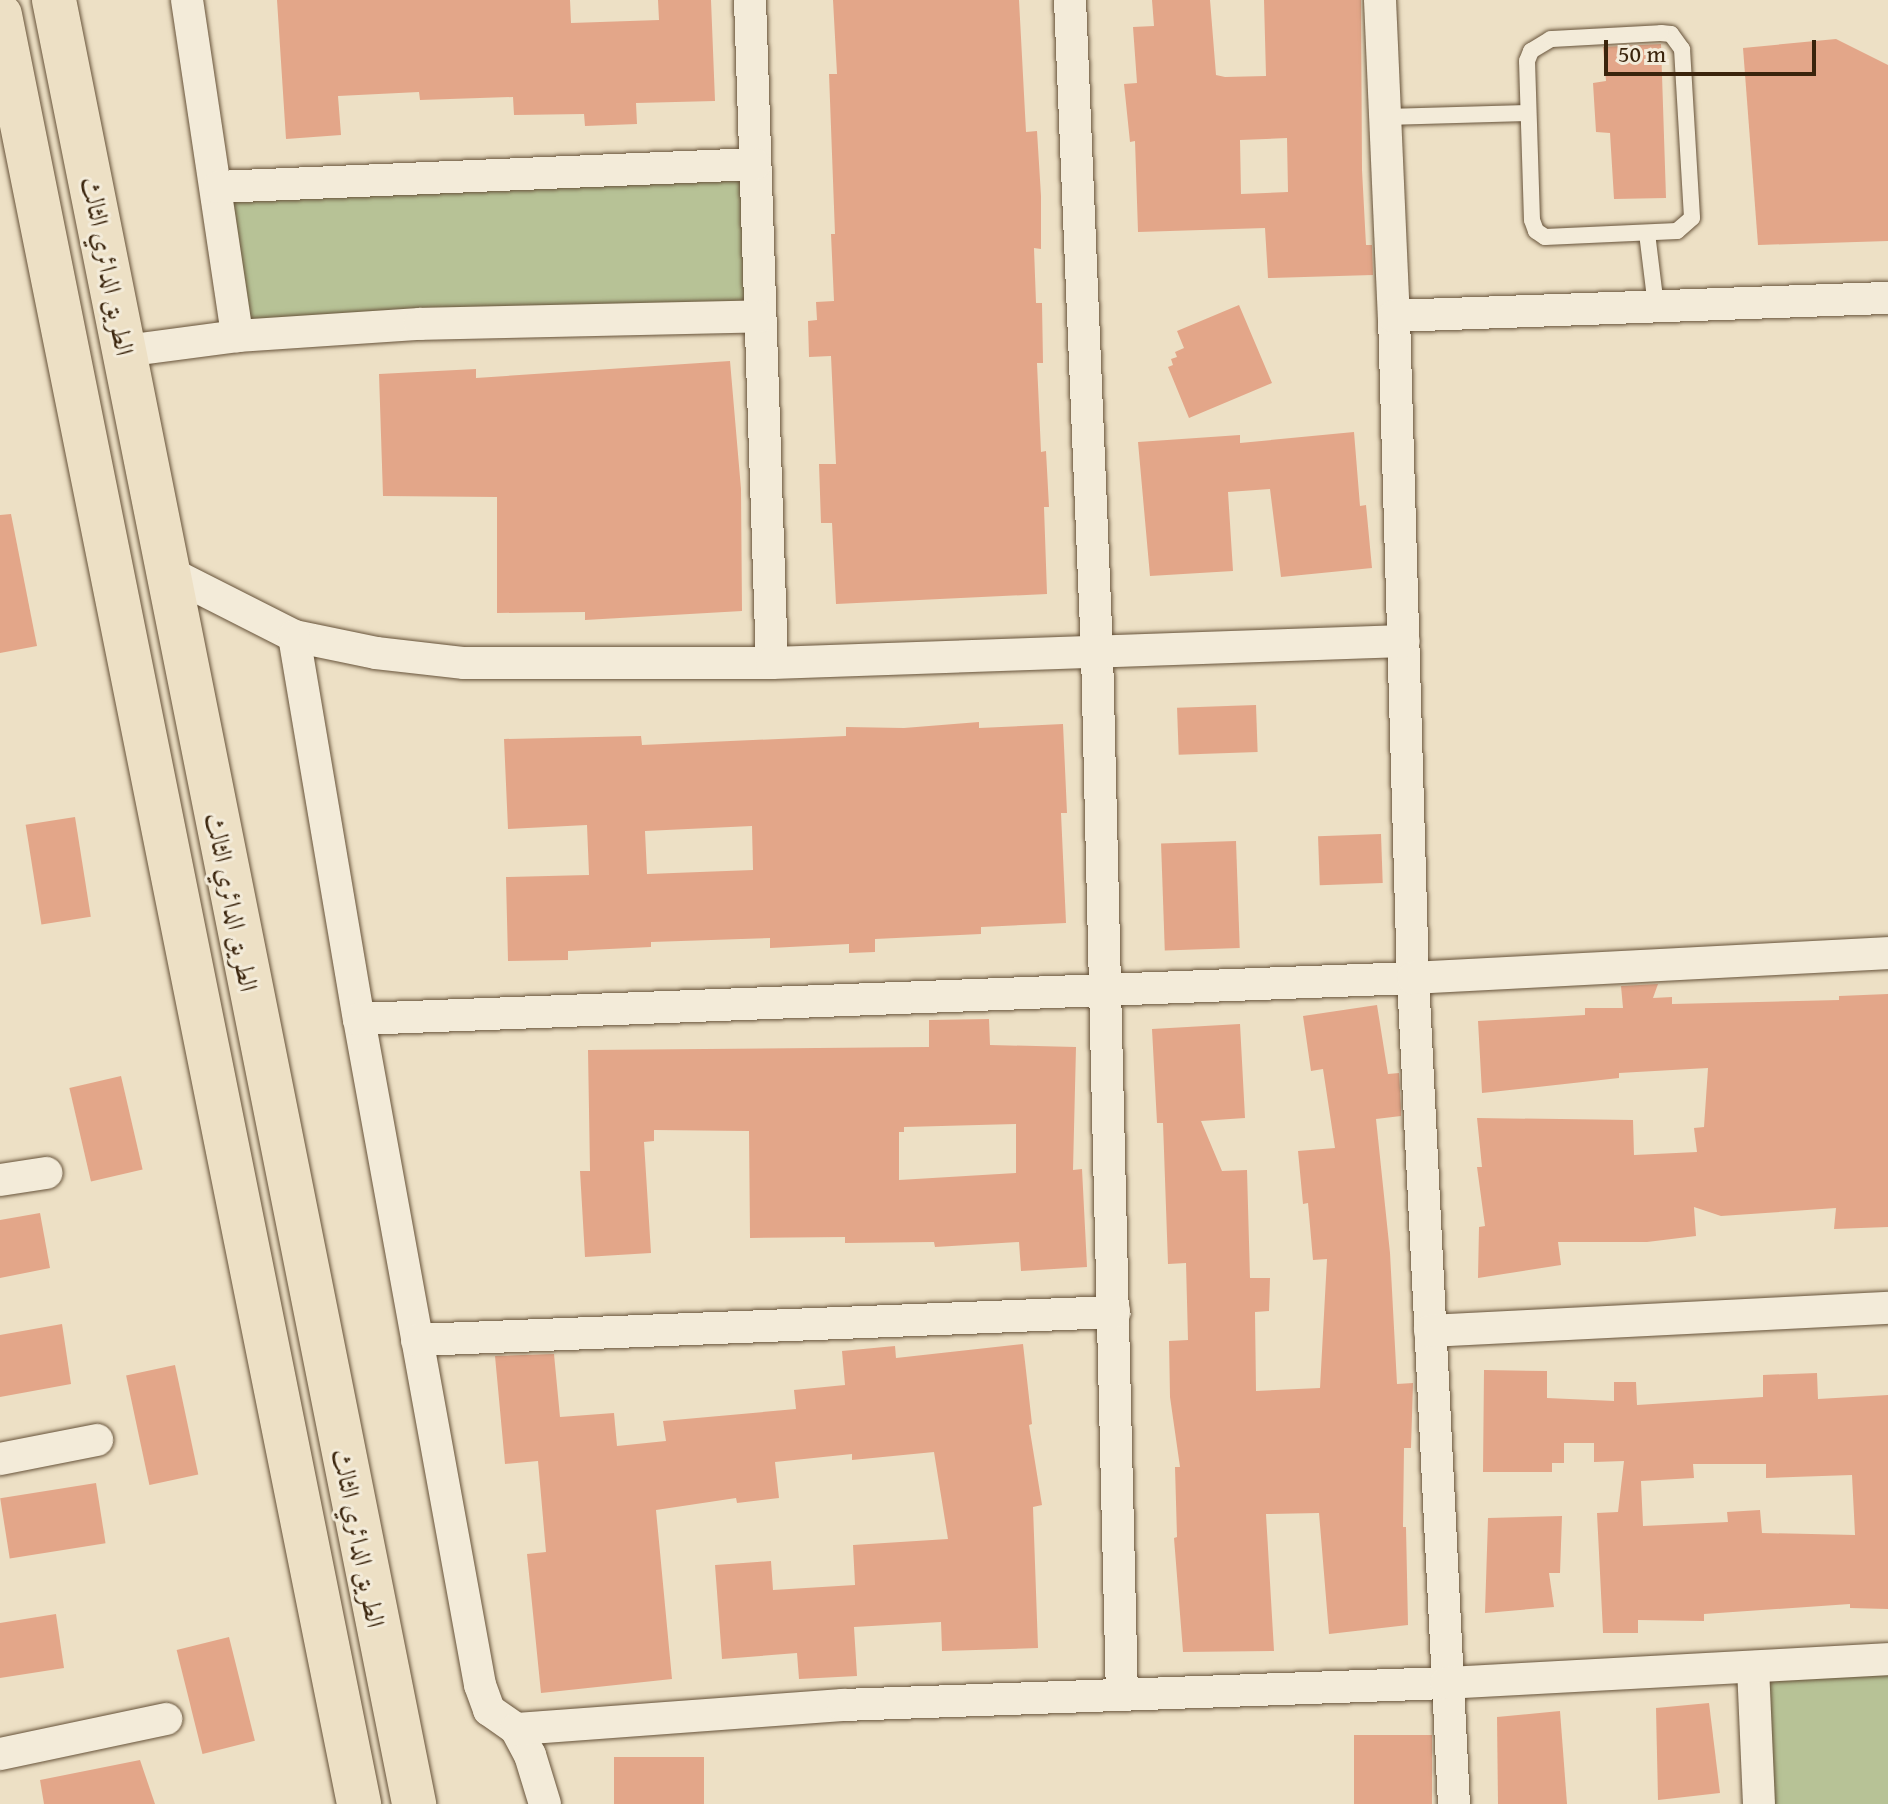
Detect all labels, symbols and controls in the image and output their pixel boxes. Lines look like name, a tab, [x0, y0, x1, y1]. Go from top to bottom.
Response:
scale bar	[1608, 24, 1820, 74]
text: 50 m	[1618, 36, 1666, 71]
street label: الطريق الدائري الثالث	[75, 174, 141, 358]
street label: الطريق الدائري الثالث	[199, 810, 265, 994]
street label: الطريق الدائري الثالث	[326, 1446, 392, 1630]

